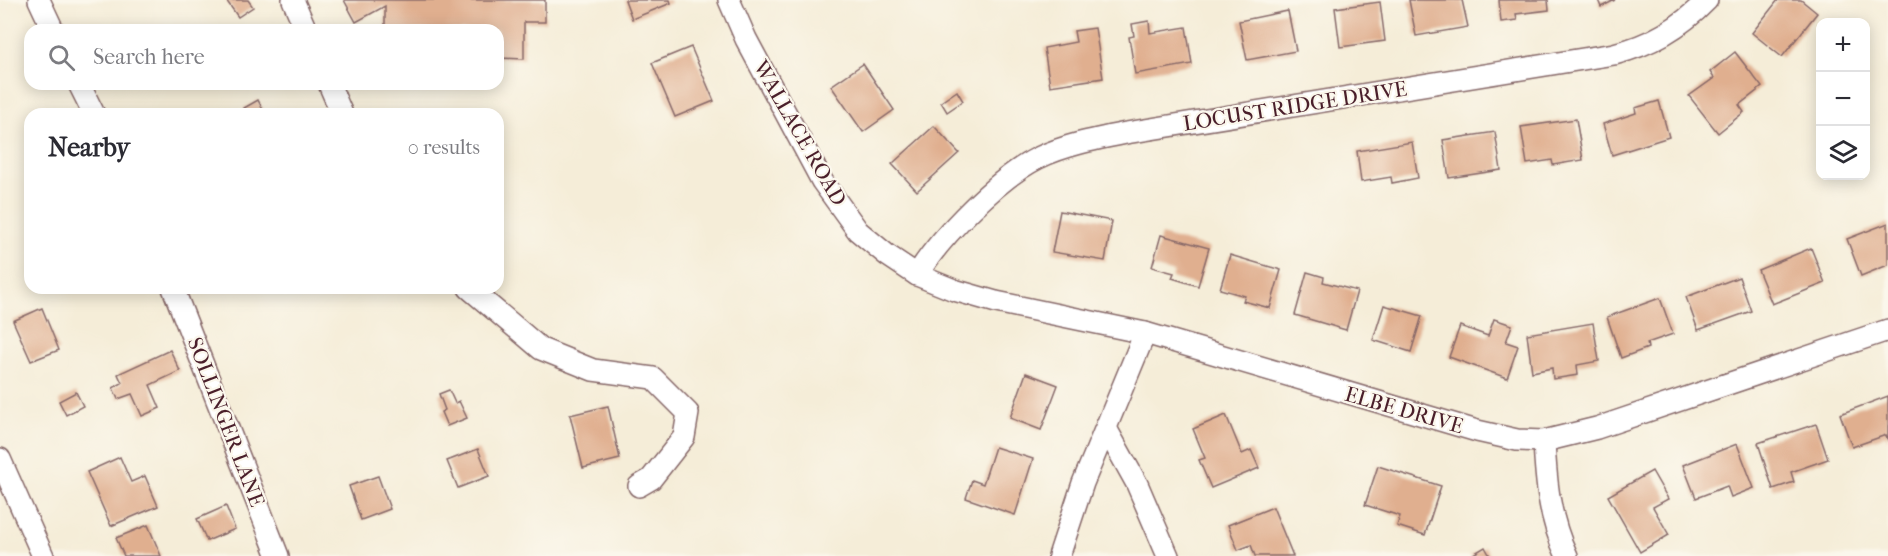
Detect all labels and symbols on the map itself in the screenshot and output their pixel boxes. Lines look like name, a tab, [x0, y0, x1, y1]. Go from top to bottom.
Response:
street label: WALLACE ROAD	[748, 55, 851, 210]
street label: LOCUST RIDGE DRIVE	[1181, 76, 1409, 136]
street label: SOLLINGER LANE	[183, 334, 269, 510]
street label: ELBE DRIVE	[1342, 382, 1466, 438]

